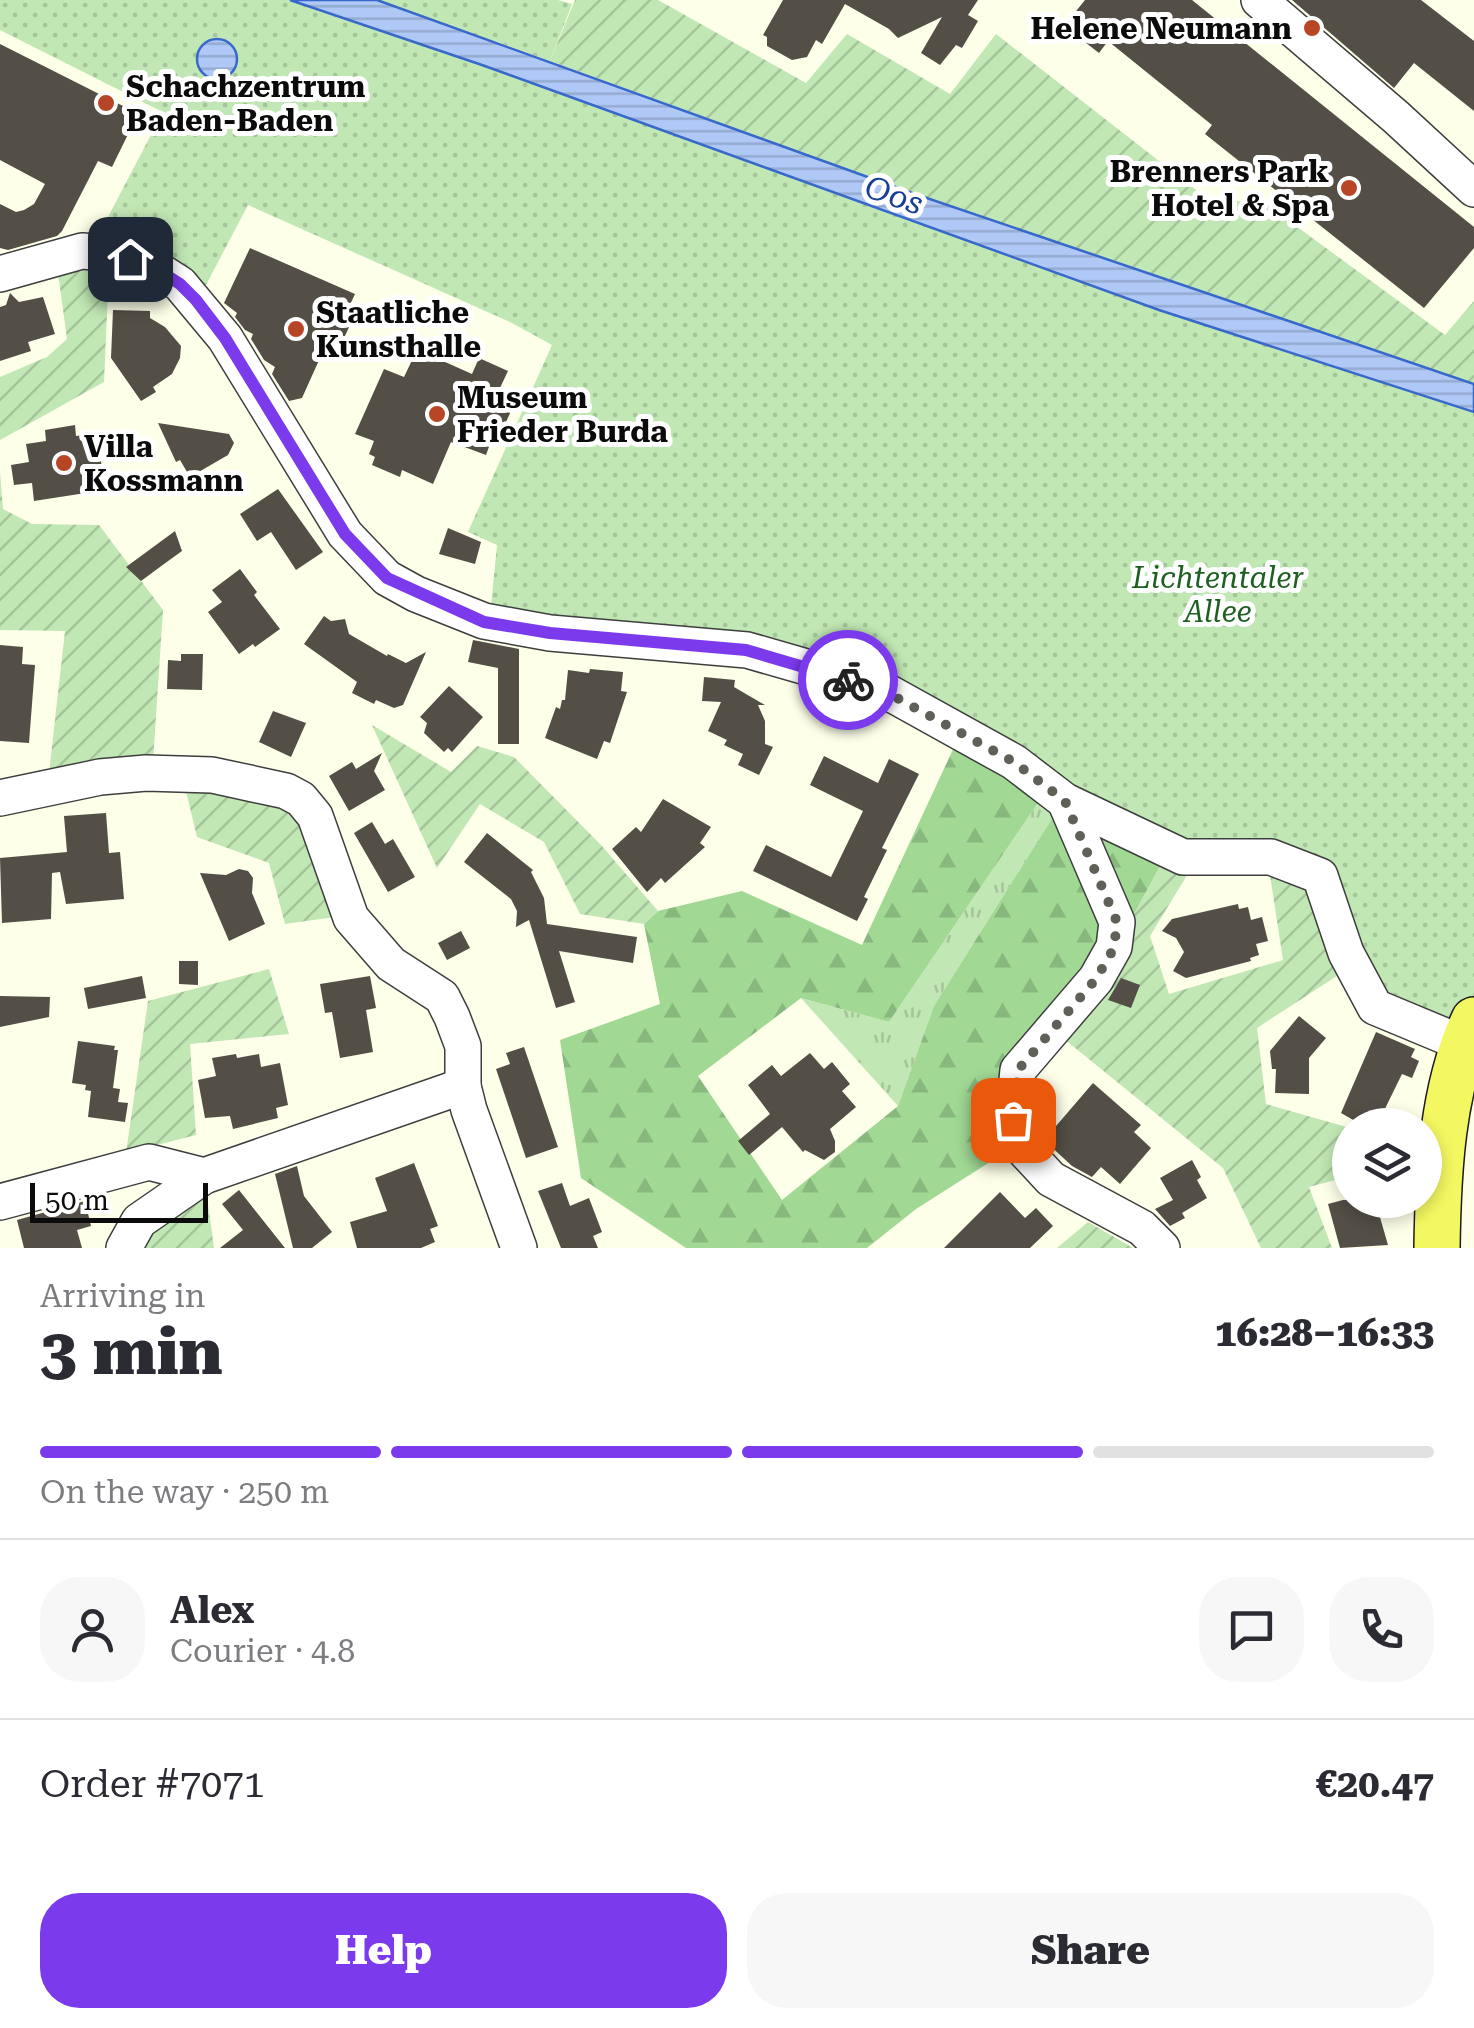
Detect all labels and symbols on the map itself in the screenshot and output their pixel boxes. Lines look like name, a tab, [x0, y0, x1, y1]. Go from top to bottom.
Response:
place label: Helene Neumann	[1030, 11, 1292, 46]
marker: Helene Neumann	[1301, 17, 1323, 39]
place label: Schachzentrum Baden-Baden	[126, 69, 366, 138]
marker: Schachzentrum Baden-Baden	[95, 92, 117, 114]
place label: Brenners Park Hotel & Spa	[1110, 154, 1329, 223]
water label: Oos	[860, 167, 928, 223]
marker: Brenners Park Hotel & Spa	[1338, 177, 1360, 199]
pin	[88, 217, 173, 302]
place label: Staatliche Kunsthalle	[316, 295, 481, 364]
marker: Staatliche Kunsthalle	[285, 318, 307, 340]
place label: Museum Frieder Burda	[457, 380, 668, 449]
marker: Museum Frieder Burda	[426, 403, 448, 425]
place label: Villa Kossmann	[84, 429, 244, 498]
marker: Villa Kossmann	[53, 452, 75, 474]
park label: Lichtentaler Allee	[1131, 560, 1304, 629]
courier	[798, 630, 898, 730]
pin	[971, 1078, 1056, 1163]
scale bar	[30, 1178, 208, 1222]

